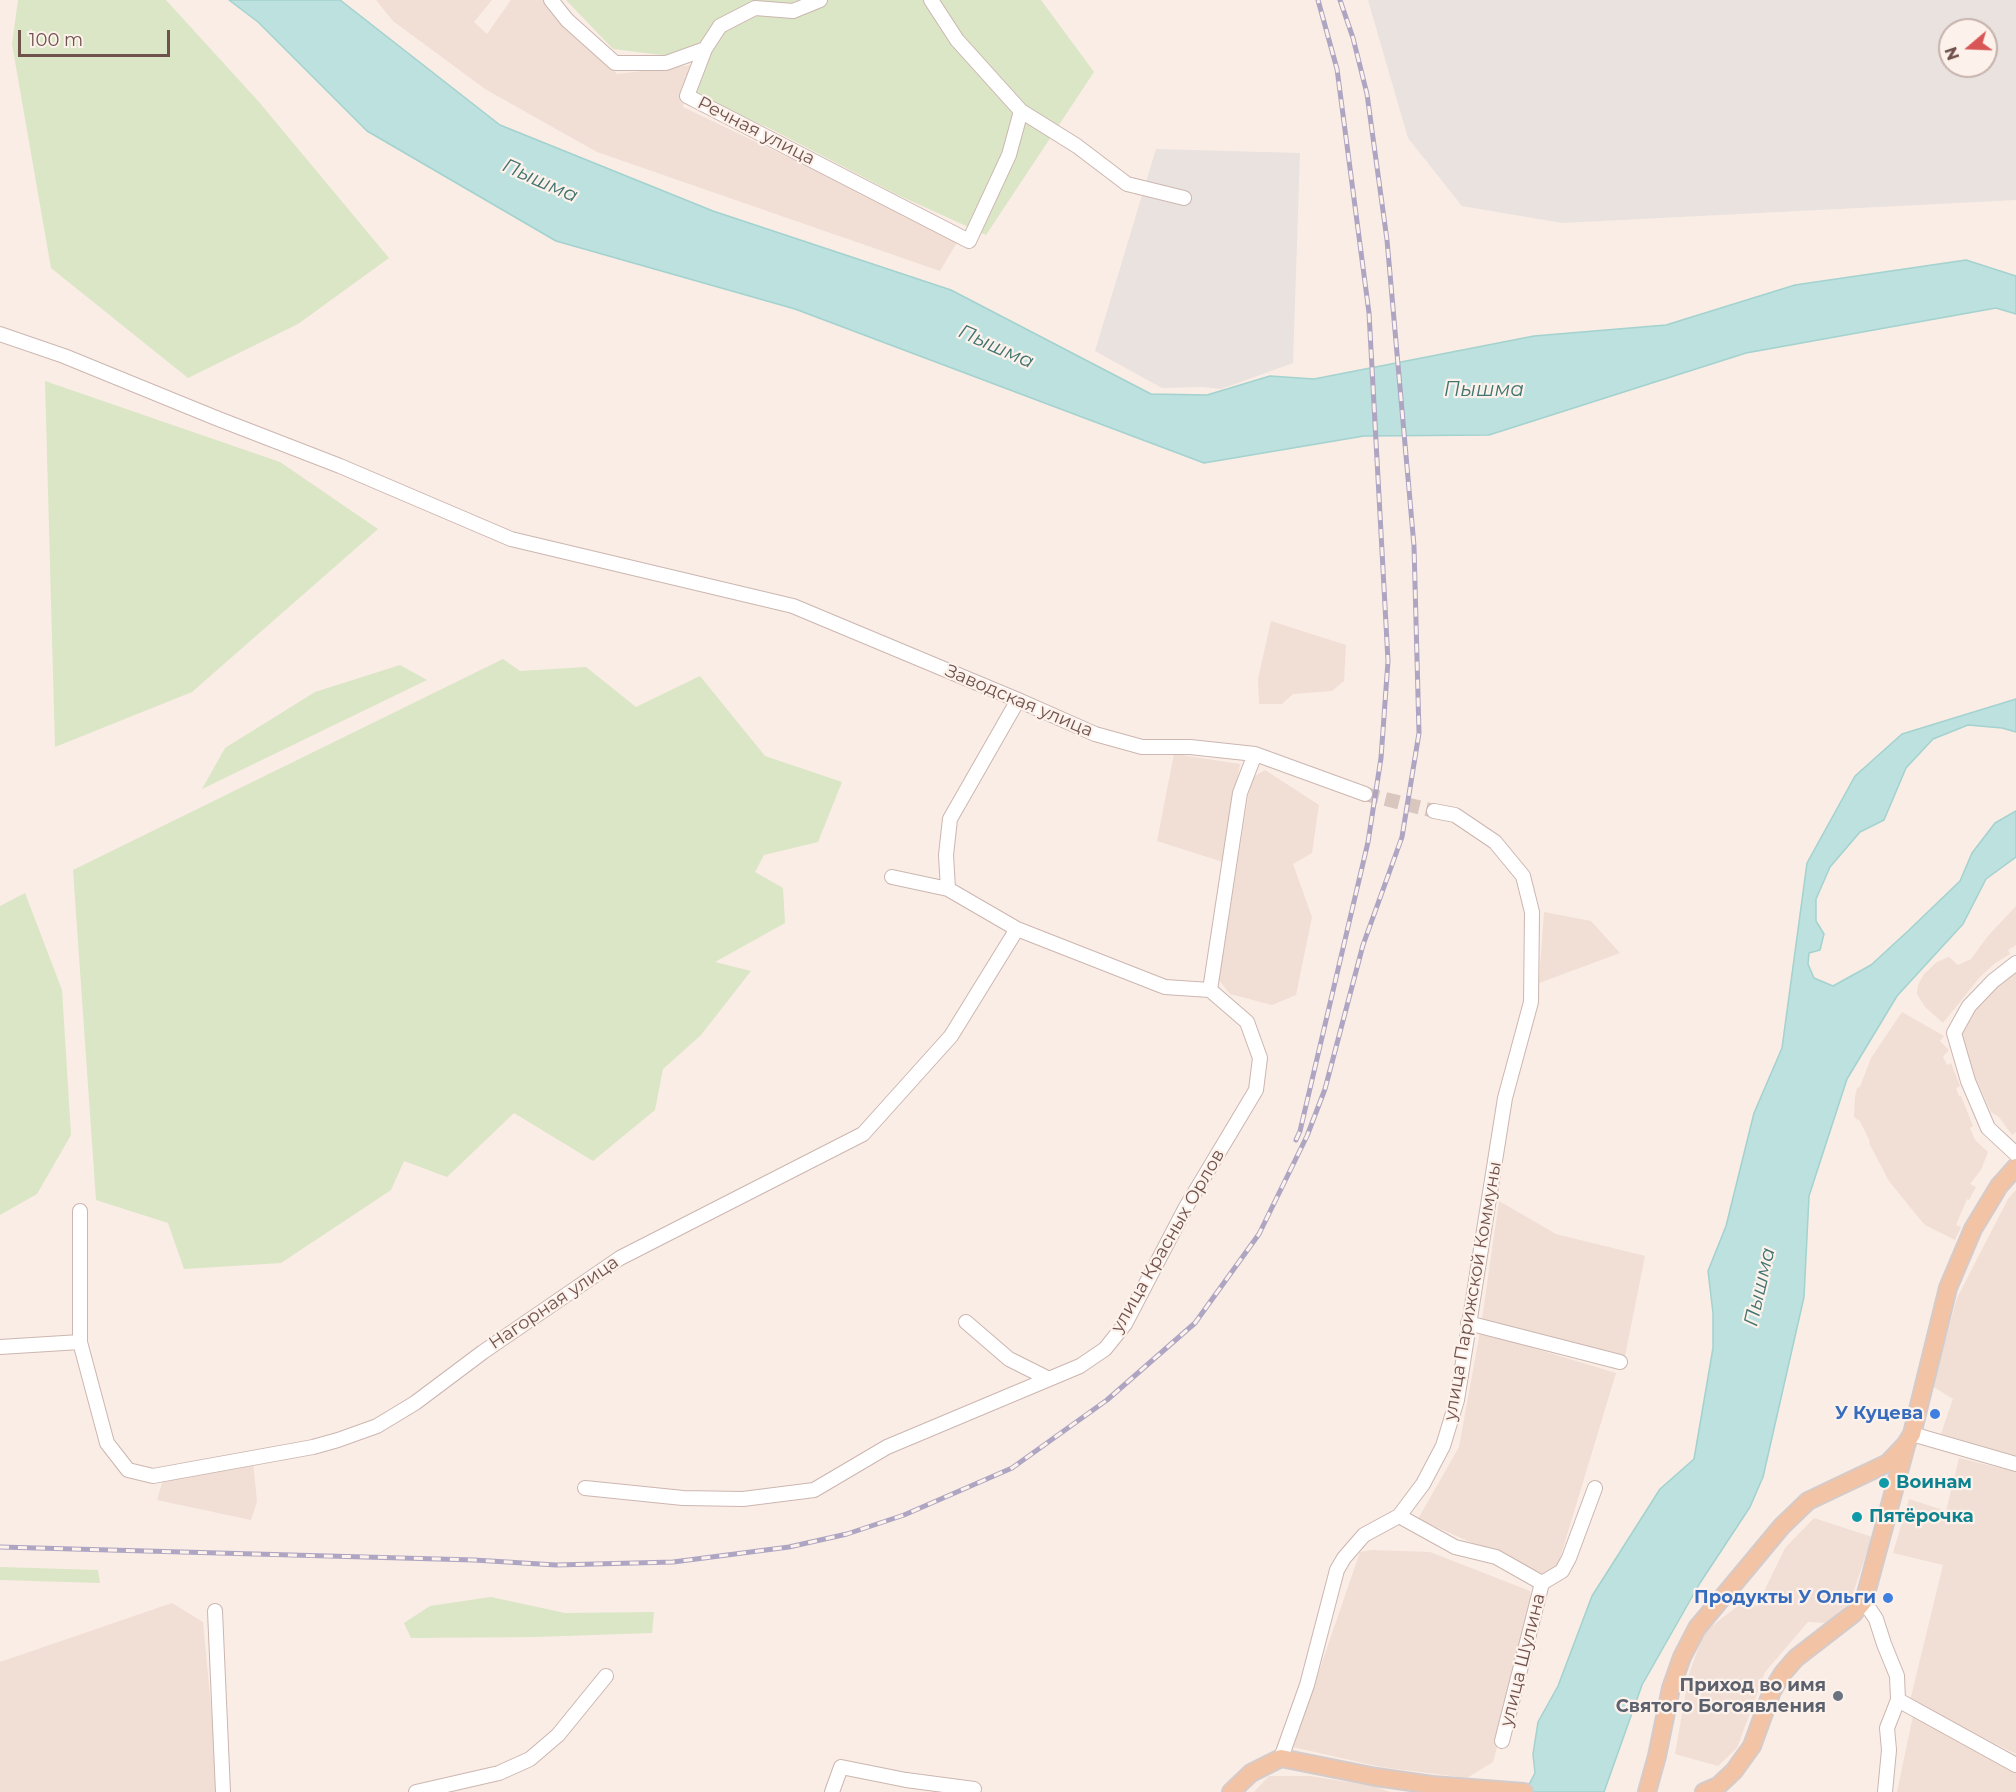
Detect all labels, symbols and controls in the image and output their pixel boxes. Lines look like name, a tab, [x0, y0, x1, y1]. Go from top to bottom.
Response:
scale bar	[21, 18, 172, 56]
north arrow	[1938, 18, 1998, 78]
text: 100 m	[29, 29, 83, 51]
text: N	[1941, 44, 1963, 63]
street label: Речная улица	[694, 92, 818, 170]
water label: Пышма	[498, 154, 582, 208]
water label: Пышма	[954, 320, 1038, 374]
water label: Пышма	[1444, 378, 1524, 402]
street label: Заводская улица	[942, 660, 1096, 742]
street label: улица Красных Орлов	[1107, 1145, 1229, 1337]
street label: улица Парижской Коммуны	[1440, 1160, 1506, 1422]
water label: Пышма	[1739, 1245, 1781, 1329]
street label: Нагорная улица	[485, 1252, 623, 1354]
place label: У Куцева	[1835, 1403, 1923, 1425]
marker: У Куцева	[1928, 1407, 1942, 1421]
place label: Воинам	[1896, 1472, 1972, 1494]
marker: Воинам	[1877, 1476, 1891, 1490]
place label: Пятёрочка	[1869, 1506, 1974, 1528]
marker: Пятёрочка	[1850, 1510, 1864, 1524]
place label: Продукты У Ольги	[1694, 1587, 1876, 1609]
street label: улица Шулина	[1496, 1591, 1550, 1729]
marker: Продукты У Ольги	[1881, 1591, 1895, 1605]
place label: Приход во имя Святого Богоявления	[1616, 1675, 1826, 1718]
marker: Приход во имя Святого Богоявления	[1831, 1689, 1845, 1703]

